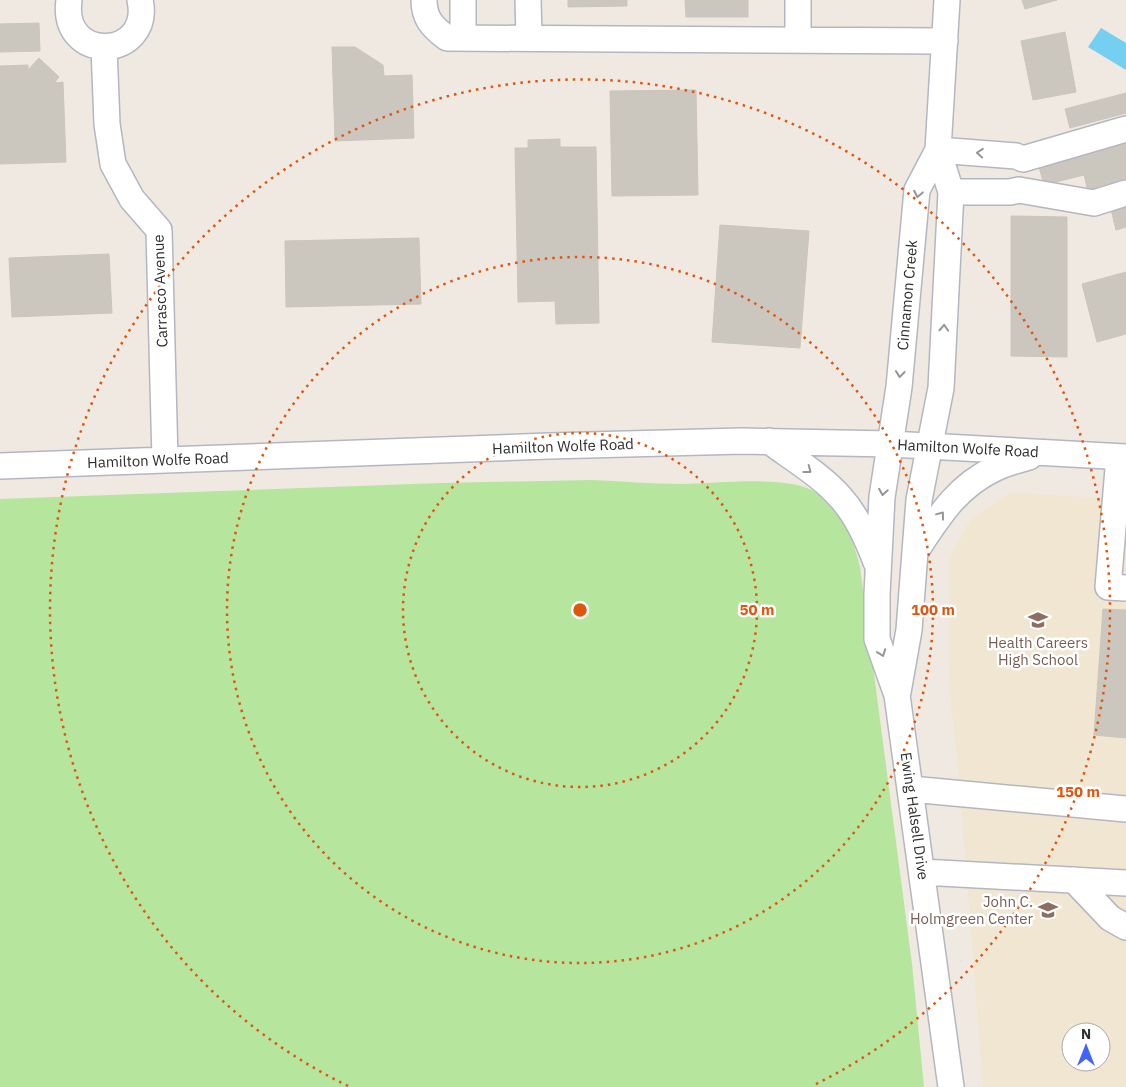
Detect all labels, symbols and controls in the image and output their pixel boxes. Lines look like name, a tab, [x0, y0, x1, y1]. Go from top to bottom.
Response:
one-way arrow	[976, 148, 984, 159]
one-way arrow	[913, 190, 923, 199]
street label: Carrasco Avenue	[149, 234, 171, 348]
street label: Cinnamon Creek	[893, 239, 921, 351]
one-way arrow	[939, 324, 950, 332]
one-way arrow	[895, 370, 906, 378]
street label: Hamilton Wolfe Road	[492, 434, 634, 458]
street label: Hamilton Wolfe Road	[897, 435, 1039, 461]
street label: Hamilton Wolfe Road	[87, 448, 229, 472]
one-way arrow	[802, 464, 812, 473]
one-way arrow	[878, 488, 889, 496]
one-way arrow	[935, 512, 943, 521]
text: 50 m	[740, 600, 774, 619]
text: 100 m	[911, 600, 955, 619]
centre of rings	[571, 601, 589, 619]
school or university icon: Health Careers High School	[1027, 609, 1049, 631]
place label: Health Careers High School	[988, 633, 1088, 669]
one-way arrow	[876, 648, 886, 657]
street label: Ewing Halsell Drive	[897, 751, 933, 881]
text: 150 m	[1056, 782, 1100, 801]
place label: John C. Holmgreen Center	[910, 892, 1033, 928]
school or university icon: John C. Holmgreen Center	[1037, 899, 1059, 921]
north arrow	[1061, 1022, 1111, 1072]
text: N	[1081, 1025, 1091, 1043]

